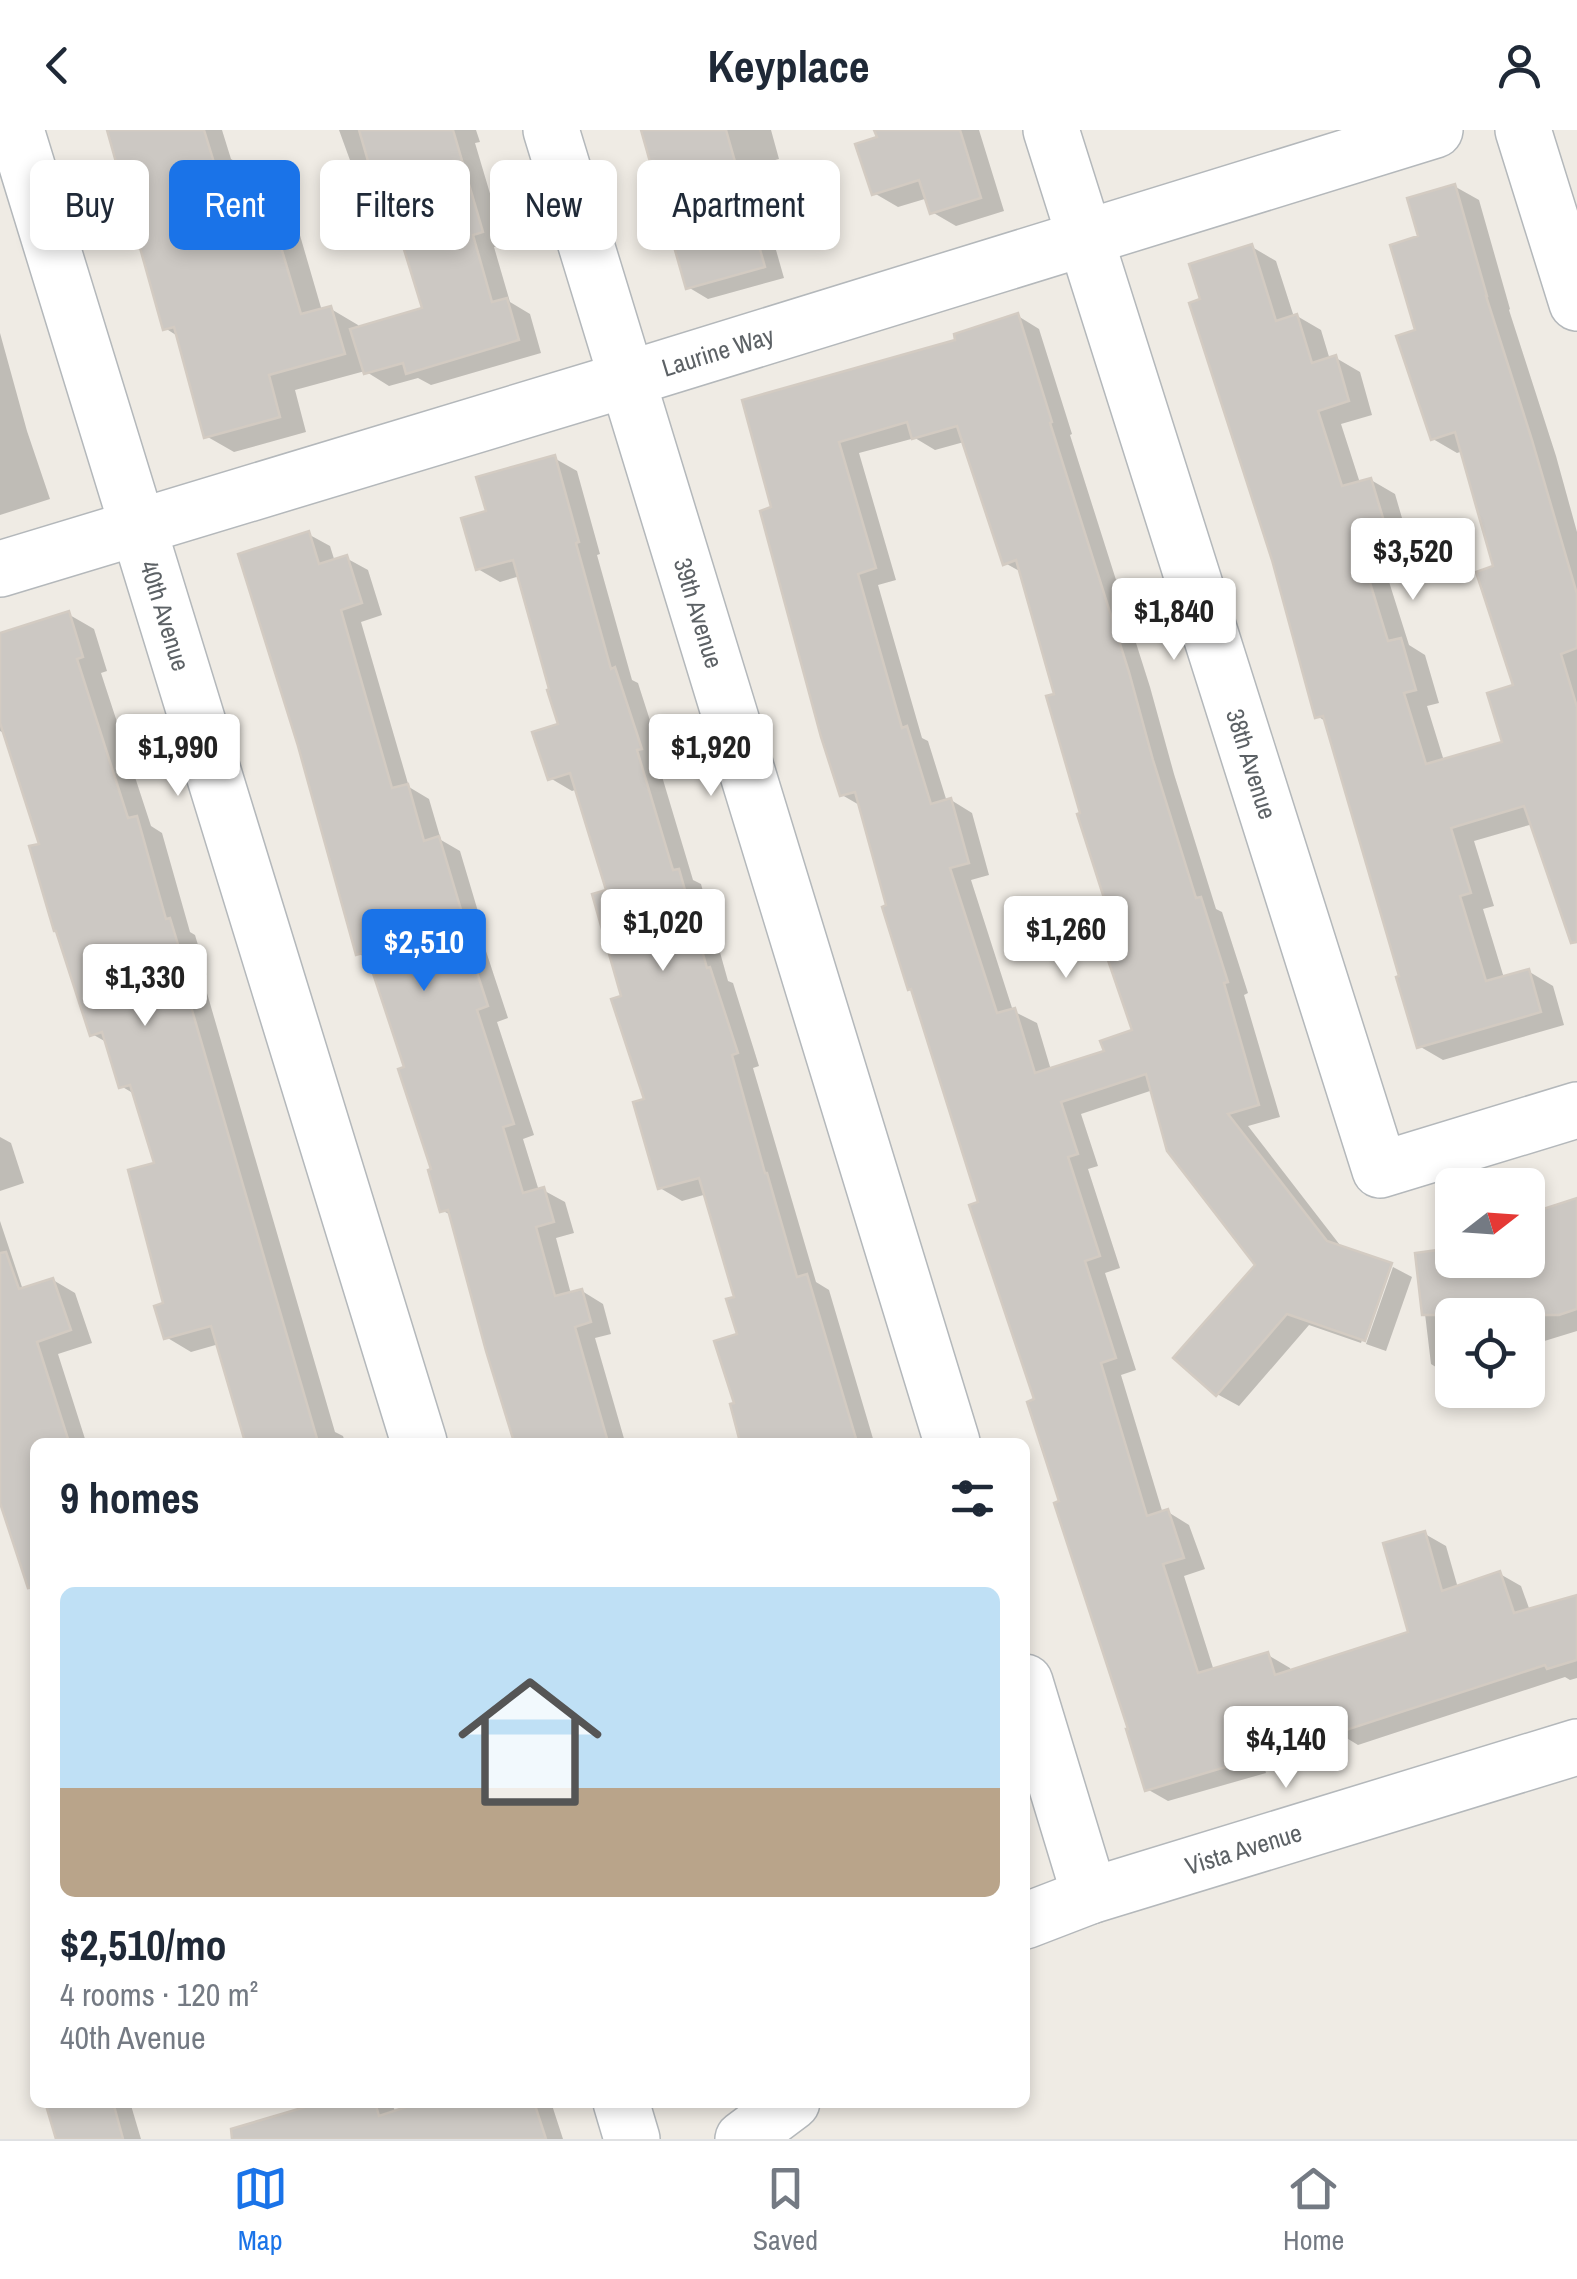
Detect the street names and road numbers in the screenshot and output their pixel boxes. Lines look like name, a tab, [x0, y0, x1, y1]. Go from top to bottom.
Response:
street label: Laurine Way	[657, 318, 779, 385]
street label: 39th Avenue	[666, 554, 731, 672]
street label: 40th Avenue	[132, 556, 198, 675]
street label: 38th Avenue	[1218, 705, 1285, 823]
street label: Vista Avenue	[1181, 1815, 1306, 1883]

